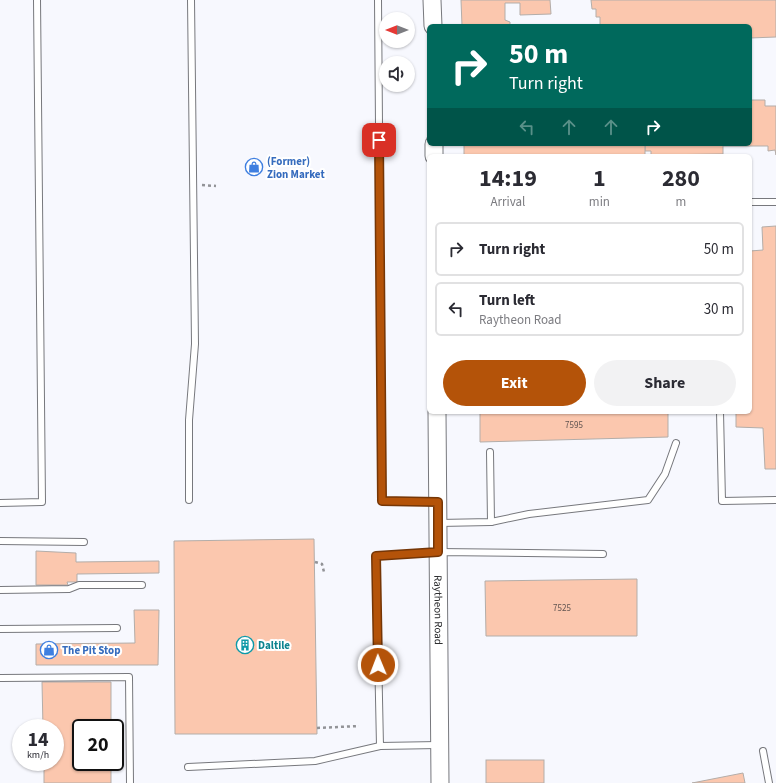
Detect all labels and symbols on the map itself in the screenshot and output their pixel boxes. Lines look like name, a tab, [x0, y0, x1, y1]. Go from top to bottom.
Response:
north arrow	[379, 12, 415, 48]
pin	[362, 123, 396, 157]
place label: (Former) Zion Market	[267, 154, 325, 182]
shop icon: (Former) Zion Market	[244, 157, 264, 177]
house number: 7595	[565, 419, 583, 432]
street label: Raytheon Road	[430, 575, 446, 645]
house number: 7525	[553, 602, 571, 615]
building icon: Daltile	[235, 635, 255, 655]
place label: Daltile	[258, 638, 290, 653]
shop icon: The Pit Stop	[39, 640, 59, 660]
place label: The Pit Stop	[62, 643, 121, 658]
position arrow	[357, 644, 399, 686]
speed limit sign: 20	[72, 719, 124, 771]

